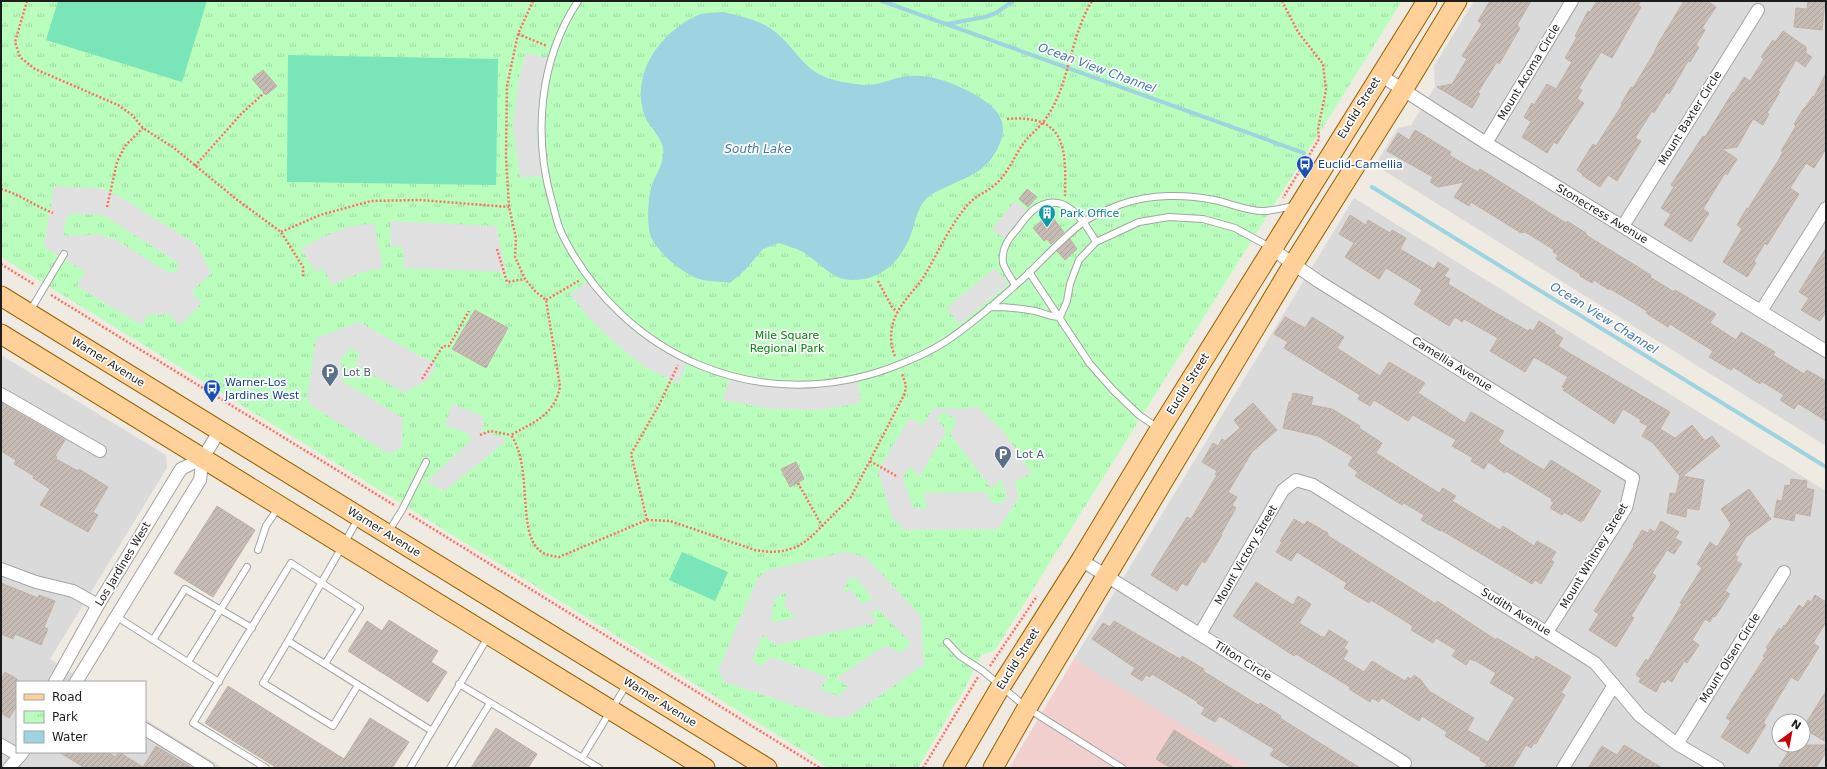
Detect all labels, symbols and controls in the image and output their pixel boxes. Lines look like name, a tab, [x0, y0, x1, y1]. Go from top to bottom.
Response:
street label: Mount Acoma Circle	[1495, 21, 1563, 122]
water label: Ocean View Channel	[1036, 40, 1158, 96]
street label: Mount Baxter Circle	[1656, 68, 1724, 168]
street label: Euclid Street	[1335, 74, 1383, 141]
water label: South Lake	[724, 142, 792, 156]
bus stop icon: Euclid-Camellia	[1295, 154, 1315, 179]
place label: Euclid-Camellia	[1318, 158, 1403, 171]
street label: Stonecress Avenue	[1554, 181, 1650, 247]
building icon: Park Office	[1037, 203, 1057, 228]
place label: Park Office	[1060, 207, 1120, 220]
water label: Ocean View Channel	[1548, 279, 1661, 357]
park label: Mile Square Regional Park	[750, 329, 825, 355]
street label: Warner Avenue	[69, 334, 147, 390]
street label: Camellia Avenue	[1409, 334, 1495, 394]
street label: Euclid Street	[1164, 350, 1212, 417]
parking icon: Lot B	[320, 362, 340, 387]
place label: Lot B	[343, 366, 371, 379]
place label: Warner-Los Jardines West	[224, 376, 300, 402]
bus stop icon: Warner-Los Jardines West	[202, 378, 222, 403]
parking icon: Lot A	[993, 444, 1013, 469]
place label: Lot A	[1016, 448, 1044, 461]
street label: Mount Whitney Street	[1557, 500, 1631, 611]
street label: Mount Victory Street	[1212, 502, 1280, 607]
street label: Warner Avenue	[345, 504, 423, 560]
street label: Los Jardines West	[93, 519, 154, 609]
street label: Sudith Avenue	[1479, 585, 1553, 639]
street label: Mount Olsen Circle	[1697, 610, 1763, 705]
street label: Euclid Street	[994, 625, 1042, 692]
street label: Tilton Circle	[1211, 638, 1274, 684]
street label: Warner Avenue	[621, 674, 699, 730]
legend	[16, 681, 146, 753]
text: Road	[52, 690, 82, 704]
text: Park	[52, 710, 78, 724]
north arrow	[1771, 713, 1811, 753]
text: N	[1789, 717, 1803, 733]
text: Water	[52, 730, 88, 744]

